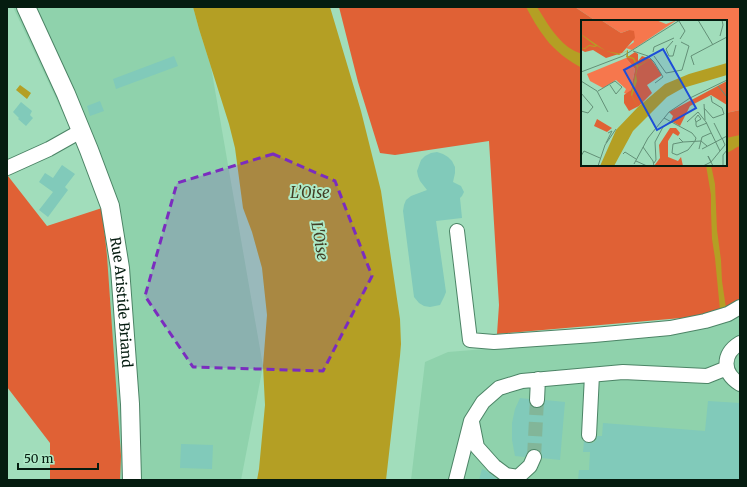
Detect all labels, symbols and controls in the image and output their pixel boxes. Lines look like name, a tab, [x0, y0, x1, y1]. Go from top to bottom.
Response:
inset map	[581, 20, 727, 166]
water label: L’Oise	[290, 183, 330, 202]
water label: L'Oise	[307, 220, 333, 262]
street label: Rue Aristide Briand	[106, 235, 136, 369]
scale bar	[18, 445, 98, 471]
text: 50 m	[24, 451, 53, 466]

